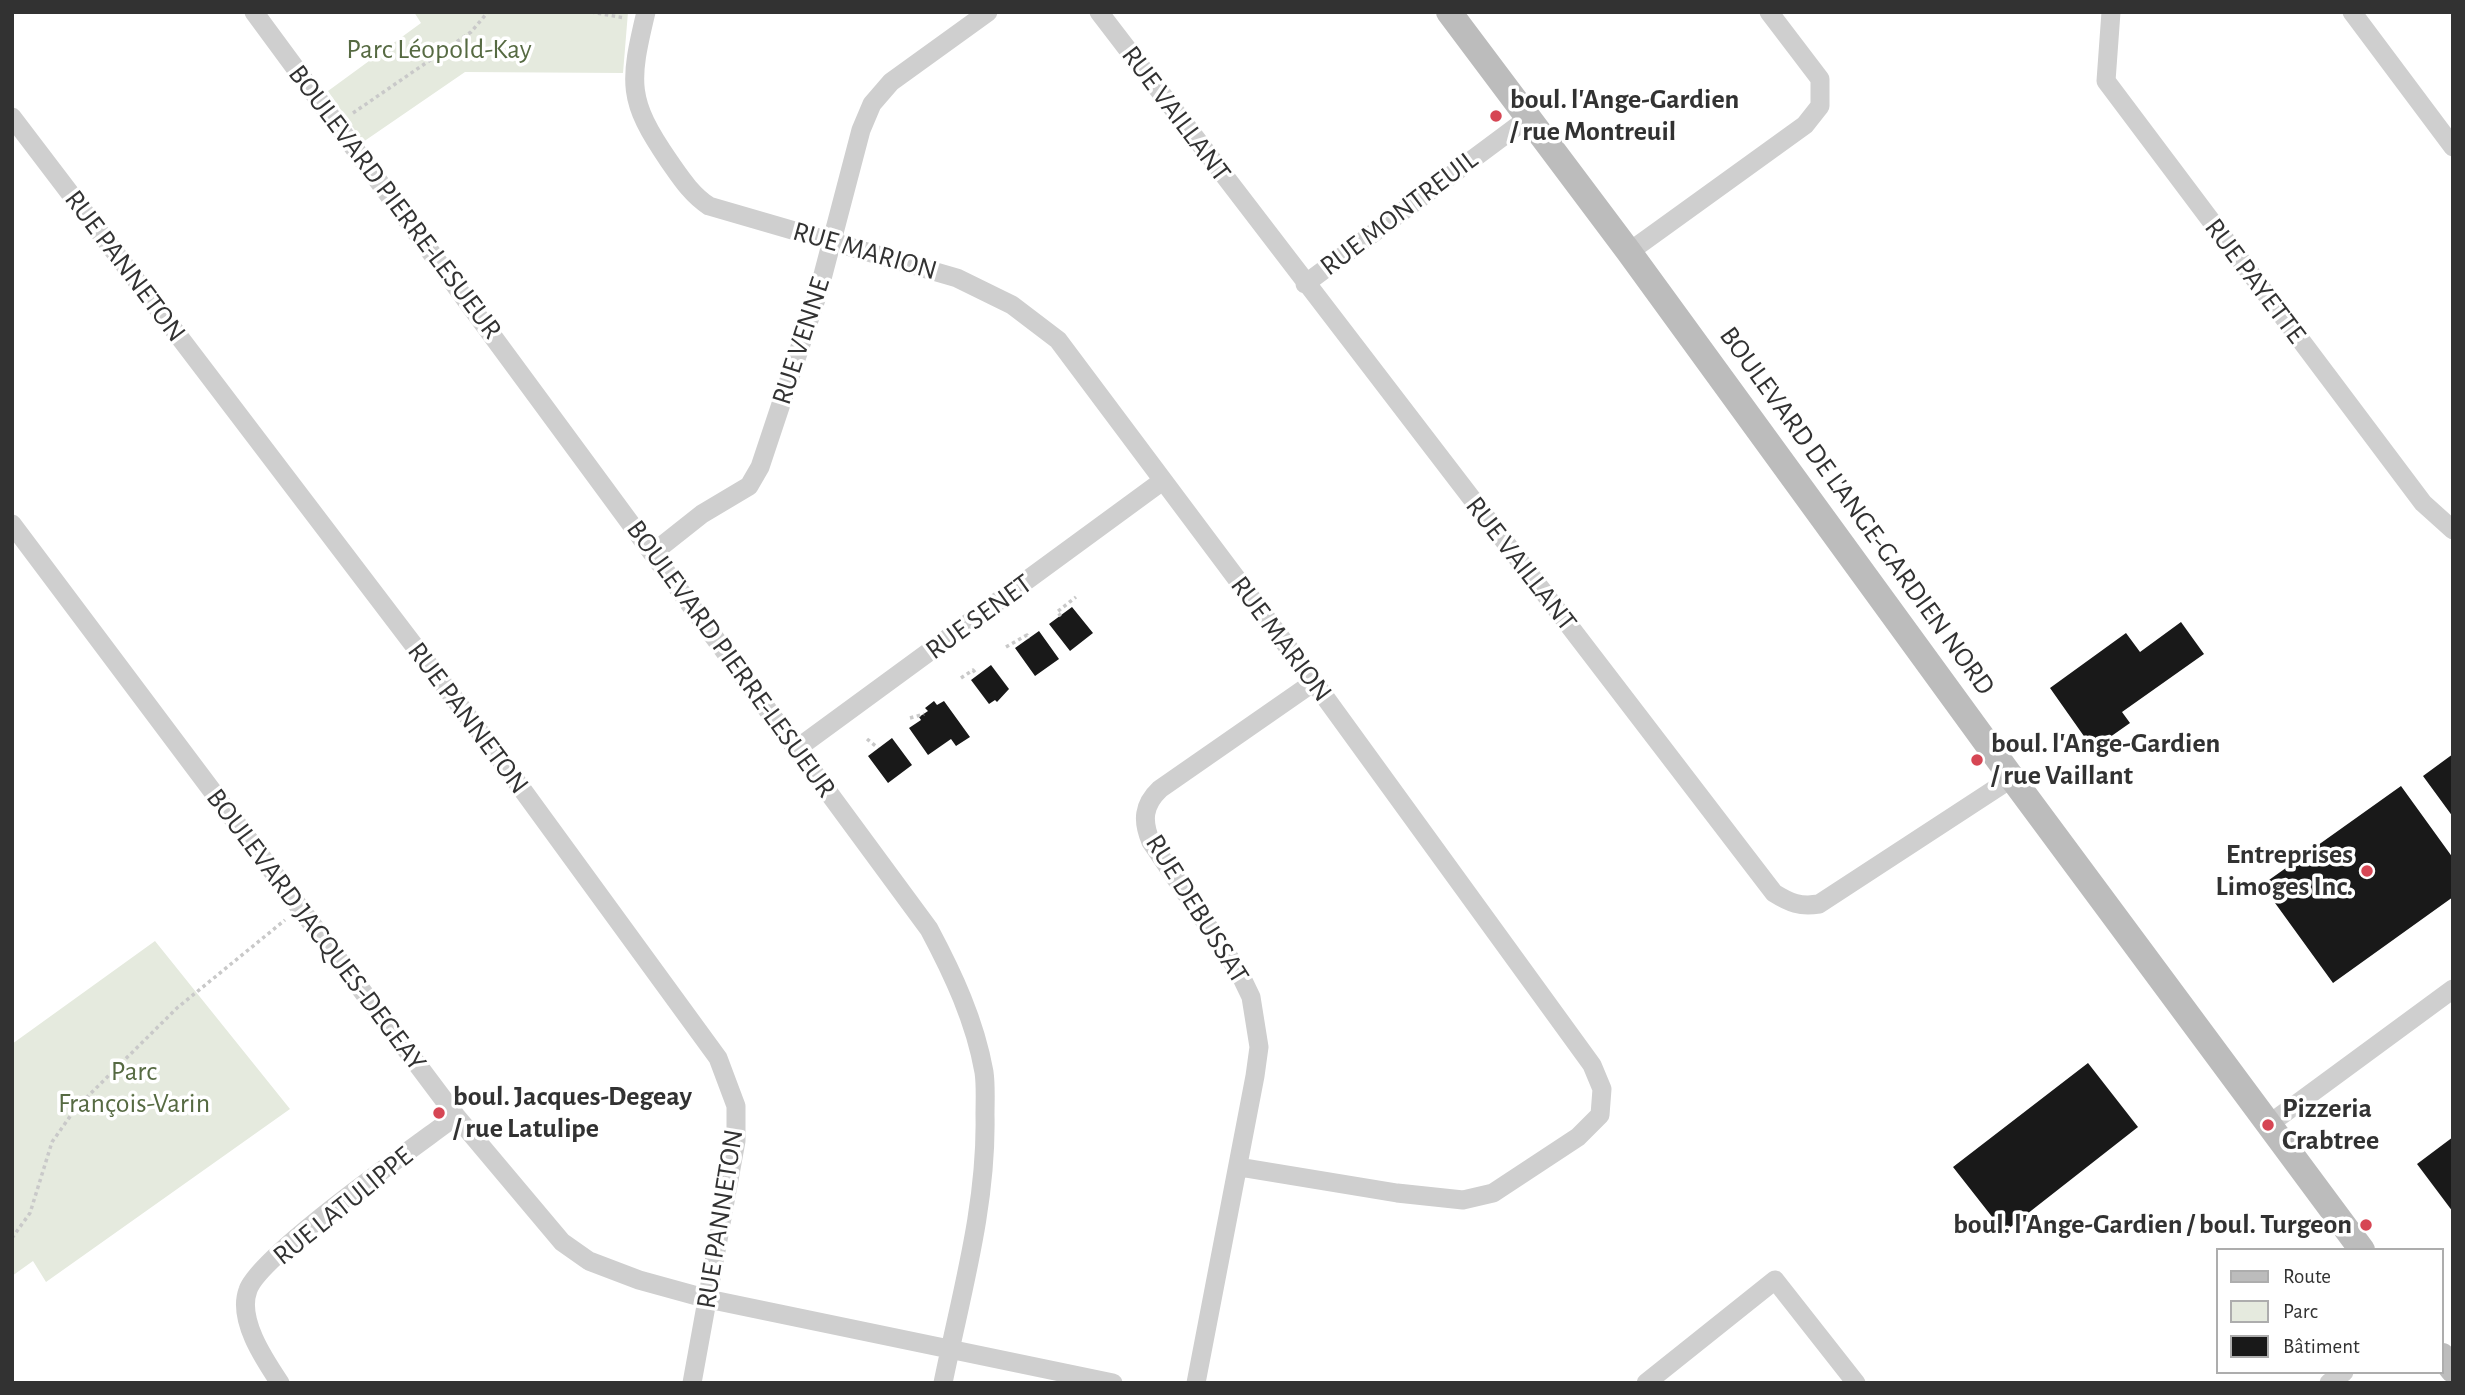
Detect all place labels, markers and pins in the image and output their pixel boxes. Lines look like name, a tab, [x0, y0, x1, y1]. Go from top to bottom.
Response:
place label: boul. l'Ange-Gardien / rue Montreuil	[1510, 83, 1739, 149]
marker: boul. l'Ange-Gardien / rue Montreuil	[1488, 108, 1504, 124]
place label: boul. l'Ange-Gardien / rue Vaillant	[1991, 727, 2220, 793]
marker: boul. l'Ange-Gardien / rue Vaillant	[1969, 752, 1985, 768]
place label: Entreprises Limoges Inc.	[2216, 838, 2353, 904]
marker: Entreprises Limoges Inc.	[2359, 863, 2375, 879]
place label: boul. Jacques-Degeay / rue Latulipe	[453, 1080, 692, 1146]
place label: Pizzeria Crabtree	[2282, 1092, 2379, 1158]
marker: boul. Jacques-Degeay / rue Latulipe	[431, 1105, 447, 1121]
marker: Pizzeria Crabtree	[2260, 1117, 2276, 1133]
place label: boul. l'Ange-Gardien / boul. Turgeon	[1953, 1208, 2352, 1242]
marker: boul. l'Ange-Gardien / boul. Turgeon	[2358, 1217, 2374, 1233]

